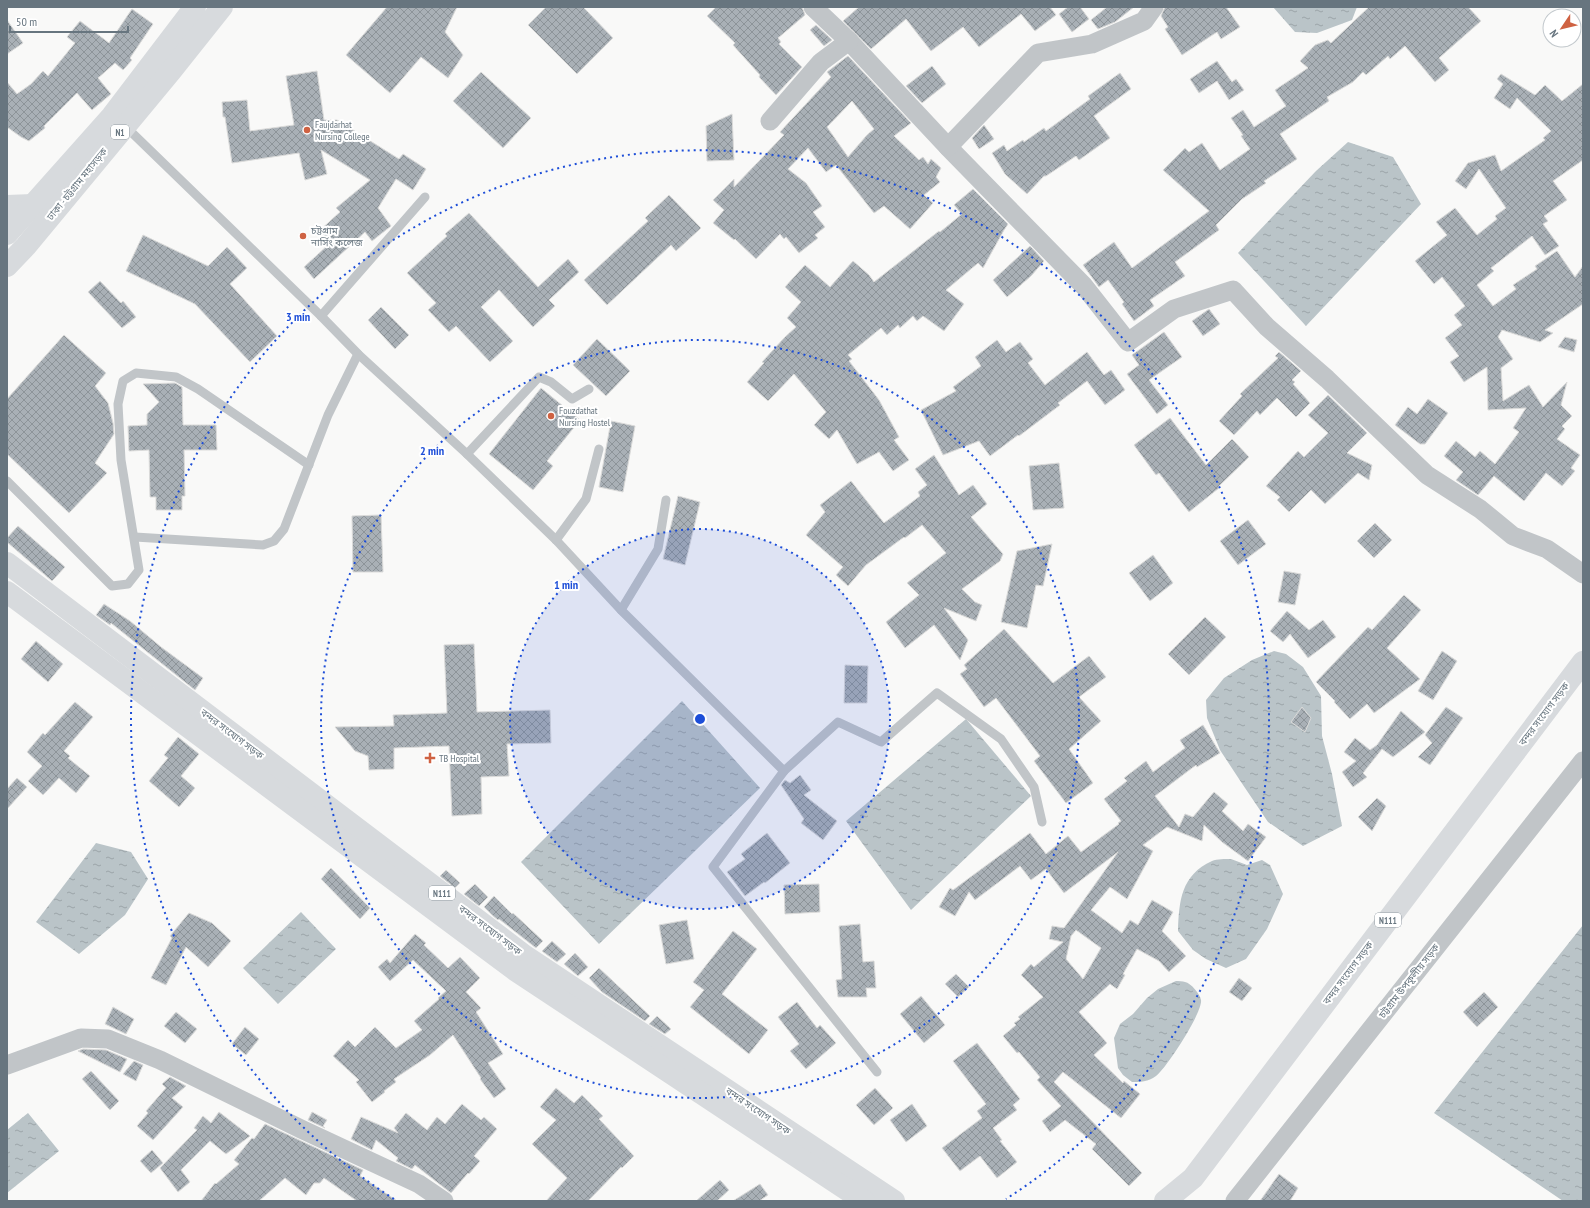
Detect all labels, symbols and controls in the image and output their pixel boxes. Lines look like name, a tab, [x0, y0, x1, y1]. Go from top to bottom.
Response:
scale bar	[10, 8, 128, 34]
north arrow	[1542, 8, 1582, 48]
text: 50 m	[16, 14, 37, 29]
text: N	[1546, 27, 1561, 40]
place label: Faujdarhat Nursing College	[315, 118, 370, 143]
road number: N1	[111, 125, 129, 139]
marker: Faujdarhat Nursing College	[302, 125, 312, 135]
street label: ঢাকা - চট্টগ্রাম মহাসড়ক	[43, 144, 111, 224]
place label: চট্টগ্রাম নার্সিং কলেজ	[310, 224, 363, 249]
marker: চট্টগ্রাম নার্সিং কলেজ	[298, 231, 308, 241]
text: 3 min	[286, 309, 310, 324]
place label: Fouzdathat Nursing Hostel	[559, 404, 611, 429]
marker: Fouzdathat Nursing Hostel	[546, 411, 556, 421]
text: 2 min	[420, 443, 444, 458]
text: 1 min	[554, 577, 578, 592]
street label: বন্দর সংযোগ সড়ক	[1515, 679, 1573, 749]
street label: বন্দর সংযোগ সড়ক	[197, 705, 267, 763]
centre of rings	[693, 712, 707, 726]
marker: TB Hospital	[424, 752, 436, 764]
place label: TB Hospital	[439, 752, 480, 765]
road number: N111	[429, 886, 455, 900]
street label: বন্দর সংযোগ সড়ক	[455, 901, 525, 959]
road number: N111	[1375, 913, 1401, 927]
street label: বন্দর সংযোগ সড়ক	[1319, 938, 1377, 1008]
street label: চট্টগ্রাম উপকূলীয় সড়ক	[1375, 940, 1443, 1022]
street label: বন্দর সংযোগ সড়ক	[722, 1084, 794, 1138]

